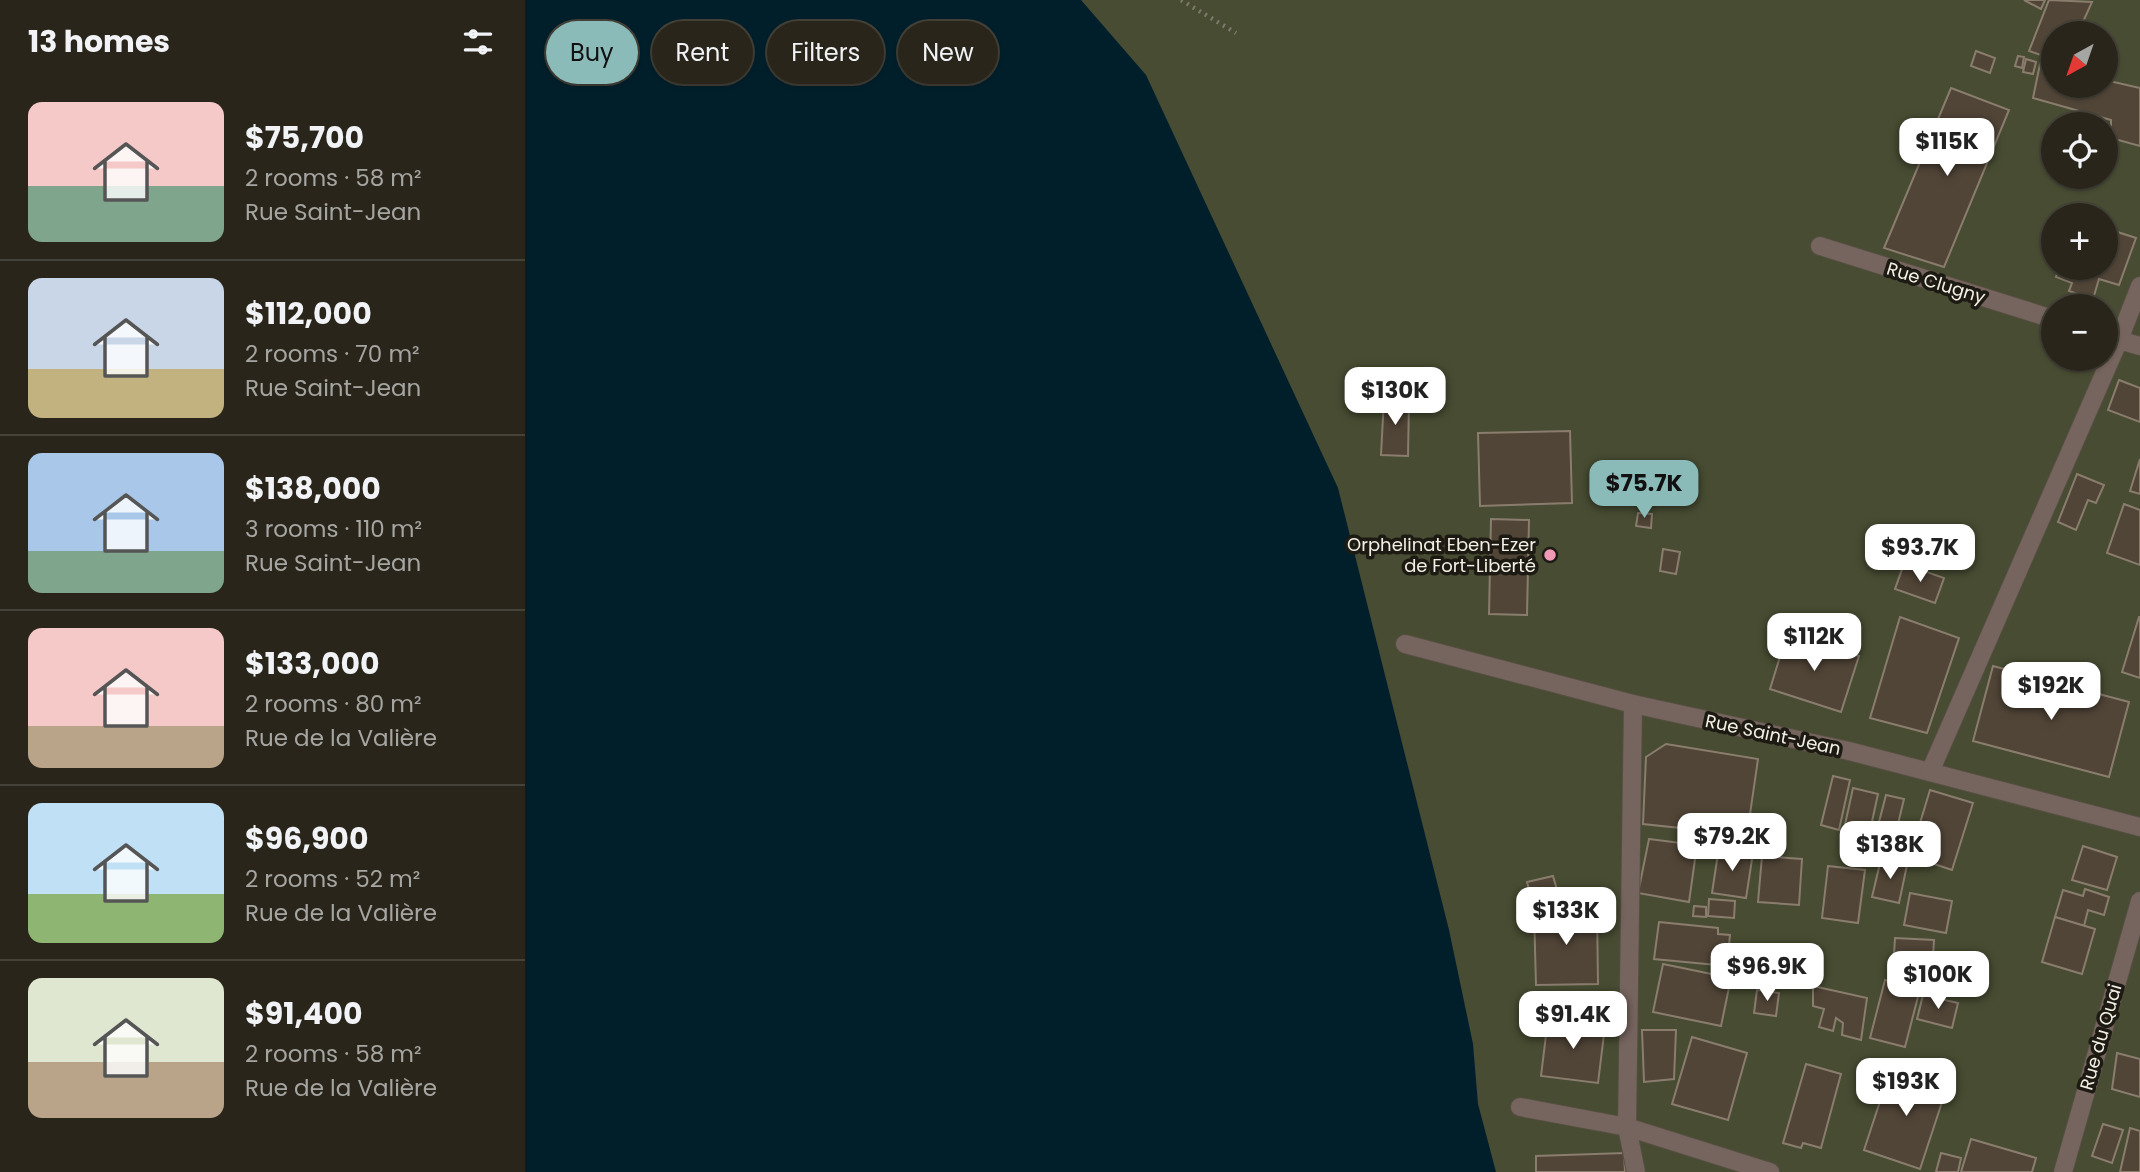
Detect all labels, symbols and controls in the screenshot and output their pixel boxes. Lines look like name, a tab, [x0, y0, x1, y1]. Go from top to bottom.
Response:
text: 13 homes	[28, 20, 170, 63]
chip: Buy	[546, 21, 638, 84]
chip: Rent	[652, 21, 753, 84]
chip: Filters	[767, 21, 884, 84]
chip: New	[898, 21, 998, 84]
north arrow	[2041, 21, 2117, 98]
map controls	[2041, 21, 2118, 371]
icon: filters	[459, 23, 497, 61]
button: locate	[2041, 112, 2118, 189]
text: $75,700	[245, 116, 364, 159]
pin: $115K	[1898, 118, 1996, 178]
text: $115K	[1915, 125, 1979, 157]
icon: home	[84, 130, 168, 214]
text: 2 rooms · 58 m²	[245, 162, 422, 194]
text: Rue Saint-Jean	[245, 196, 421, 228]
button: +	[2041, 203, 2118, 280]
street label: Rue Clugny	[1884, 256, 1989, 309]
text: $112,000	[245, 292, 372, 335]
button: −	[2041, 294, 2118, 371]
icon: home	[84, 306, 168, 390]
text: 2 rooms · 70 m²	[245, 338, 420, 370]
pin: $130K	[1346, 368, 1444, 427]
text: Rue Saint-Jean	[245, 372, 421, 404]
text: $130K	[1361, 374, 1429, 406]
pin: $75.7K	[1587, 461, 1701, 520]
text: $138,000	[245, 467, 381, 510]
text: $75.7K	[1605, 467, 1683, 499]
icon: home	[84, 481, 168, 565]
text: 3 rooms · 110 m²	[245, 513, 422, 545]
pin: $93.7K	[1863, 524, 1977, 584]
text: $93.7K	[1881, 531, 1959, 563]
place label: Orphelinat Eben-Ezer de Fort-Liberté	[1347, 532, 1536, 578]
text: Rue Saint-Jean	[245, 547, 421, 579]
marker: Orphelinat Eben-Ezer de Fort-Liberté	[1542, 547, 1558, 563]
pin: $112K	[1765, 614, 1863, 673]
text: $112K	[1783, 620, 1845, 652]
text: $133,000	[245, 642, 380, 685]
icon: home	[84, 656, 168, 740]
pin: $192K	[2002, 662, 2100, 722]
text: $192K	[2017, 669, 2085, 701]
text: 2 rooms · 80 m²	[245, 688, 422, 720]
street label: Rue Saint-Jean	[1703, 708, 1843, 761]
text: Rue de la Valière	[245, 722, 437, 754]
pin: $79.2K	[1675, 814, 1789, 873]
text: $96,900	[245, 817, 368, 860]
text: $79.2K	[1693, 820, 1771, 852]
pin: $138K	[1841, 822, 1939, 881]
text: $138K	[1856, 828, 1924, 860]
icon: home	[84, 831, 168, 915]
text: 2 rooms · 52 m²	[245, 863, 420, 895]
pin: $133K	[1517, 888, 1615, 947]
text: $133K	[1532, 894, 1600, 926]
text: Rue de la Valière	[245, 897, 437, 929]
pin: $96.9K	[1710, 944, 1824, 1003]
text: $96.9K	[1727, 950, 1807, 982]
pin: $100K	[1889, 951, 1987, 1011]
text: $100K	[1903, 958, 1973, 990]
street label: Rue du Quai	[2073, 981, 2128, 1093]
text: $91,400	[245, 992, 363, 1035]
pin: $91.4K	[1516, 992, 1630, 1051]
text: $91.4K	[1535, 998, 1611, 1030]
icon: home	[84, 1006, 168, 1090]
text: 2 rooms · 58 m²	[245, 1038, 422, 1070]
pin: $193K	[1857, 1058, 1955, 1118]
text: $193K	[1872, 1065, 1940, 1097]
text: Rue de la Valière	[245, 1072, 437, 1104]

